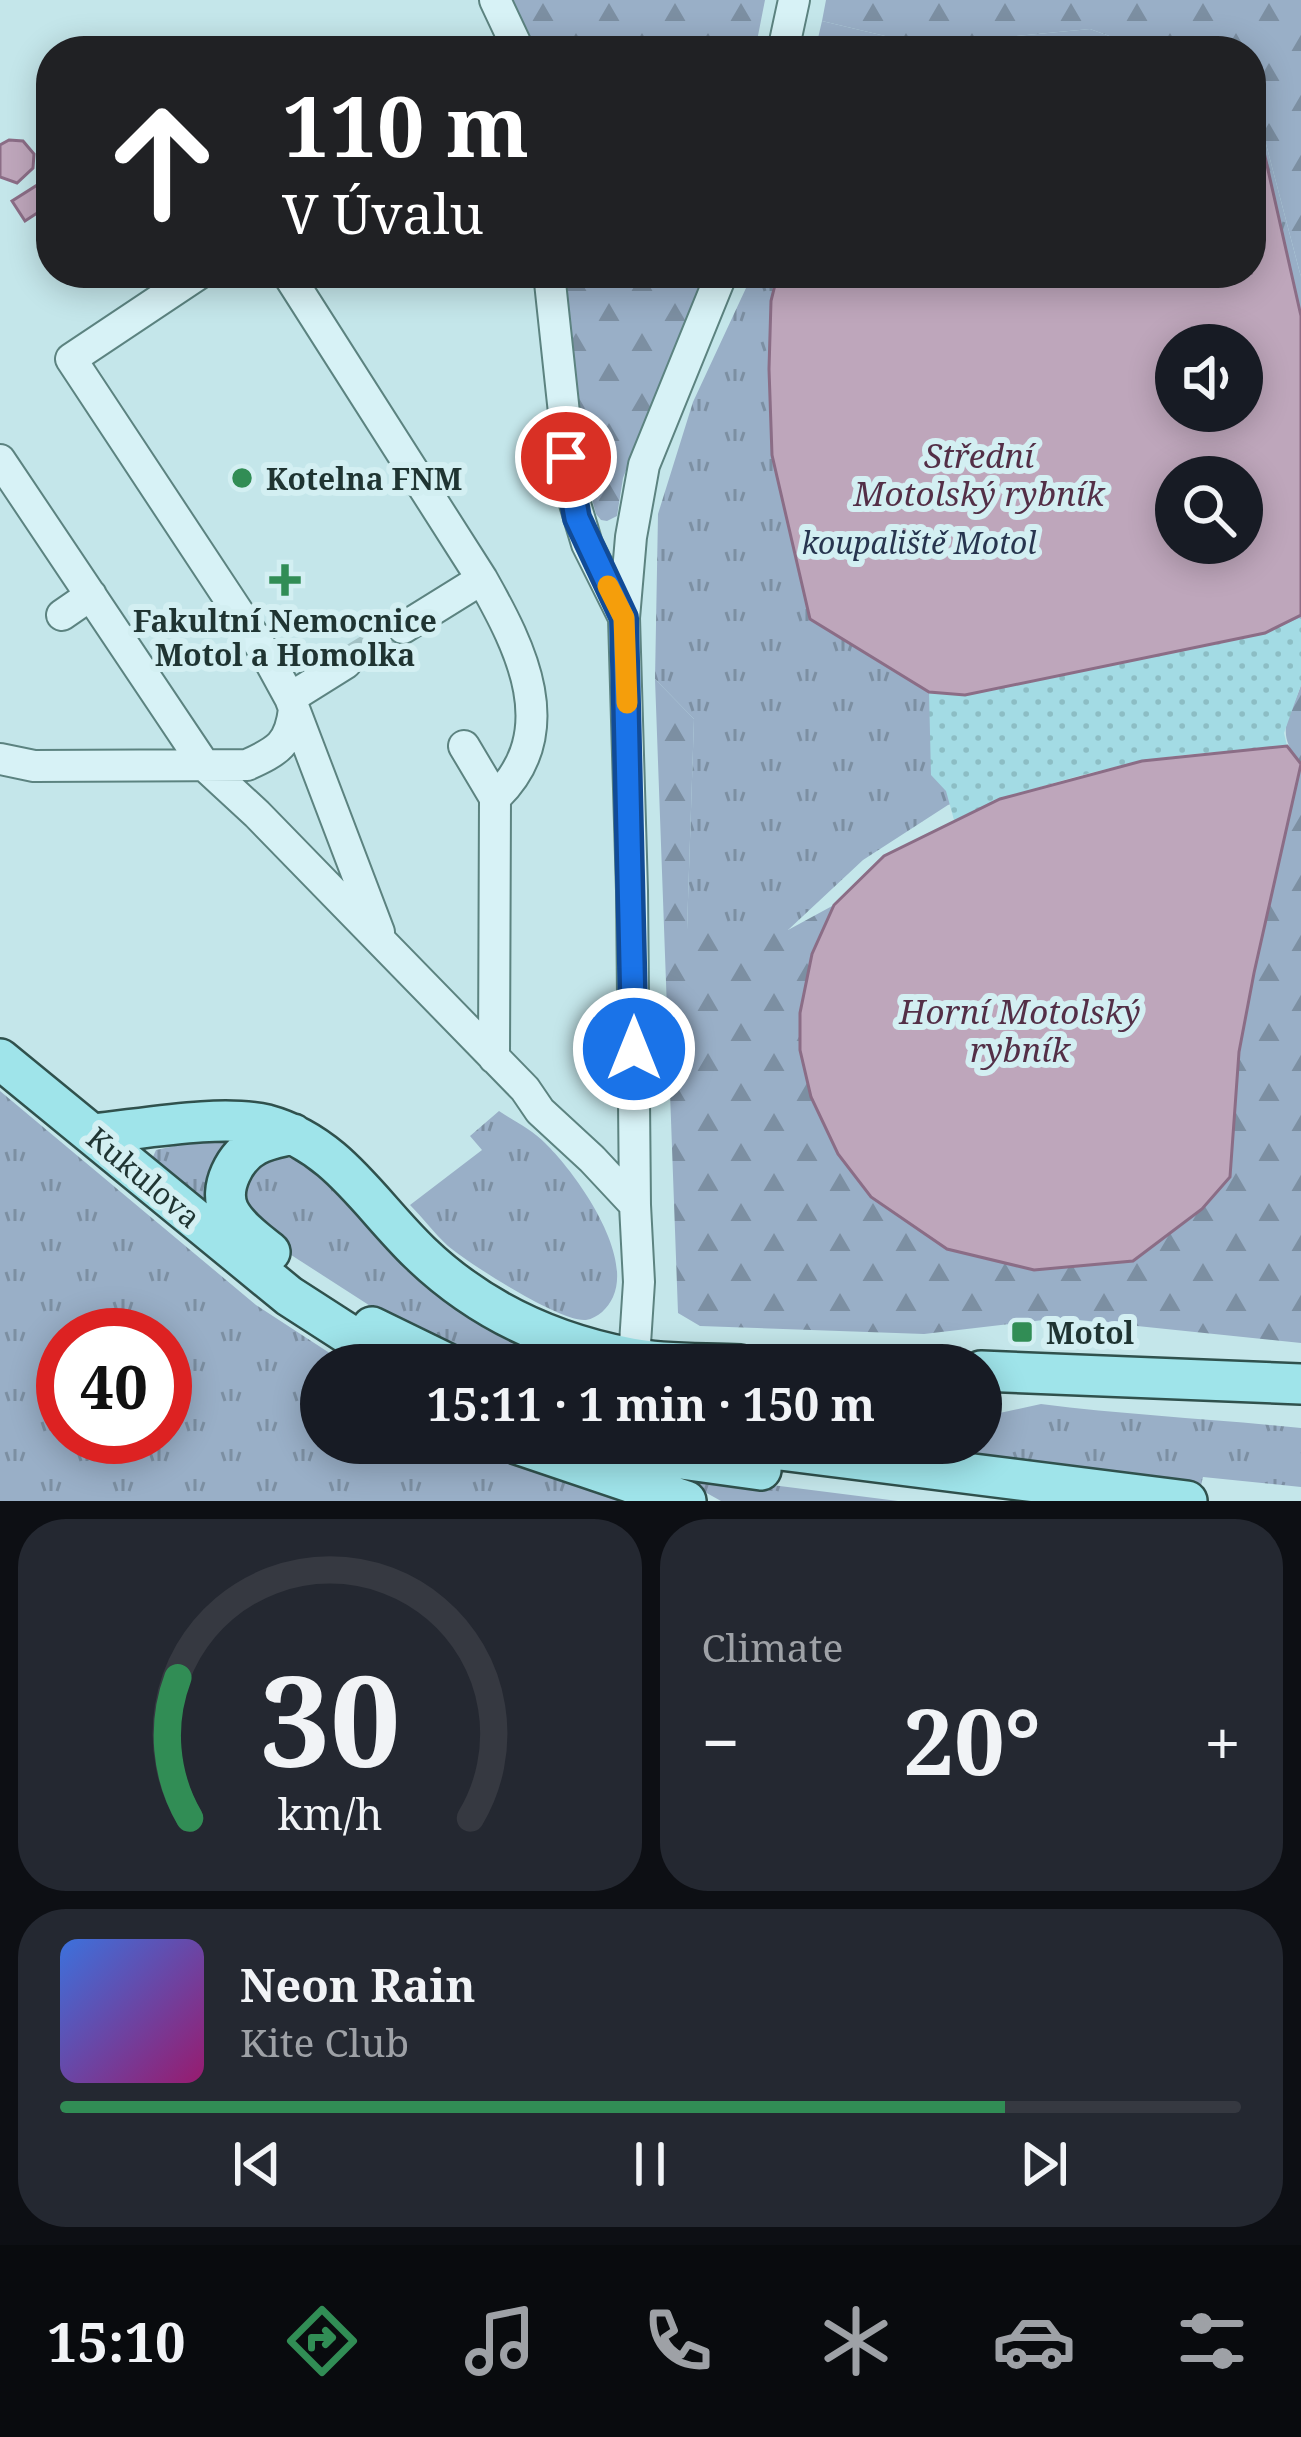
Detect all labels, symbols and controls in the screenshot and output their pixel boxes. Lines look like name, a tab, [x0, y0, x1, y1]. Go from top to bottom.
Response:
text: 110 m	[282, 67, 529, 182]
icon: ahead	[84, 84, 240, 240]
text: V Úvalu	[282, 176, 484, 250]
map controls	[1155, 324, 1263, 564]
button: sound	[1155, 324, 1263, 432]
pin	[515, 406, 617, 508]
icon: arrive	[533, 424, 599, 490]
water label: Střední Motolský rybník	[852, 433, 1106, 516]
button: search	[1155, 456, 1263, 564]
place label: Kotelna FNM	[266, 458, 462, 499]
marker: Kotelna FNM	[229, 465, 255, 491]
park label: koupaliště Motol	[802, 522, 1036, 563]
marker: Fakultní Nemocnice Motol a Homolka	[269, 564, 301, 596]
place label: Fakultní Nemocnice Motol a Homolka	[133, 600, 437, 675]
position arrow	[571, 986, 697, 1112]
water label: Horní Motolský rybník	[898, 989, 1141, 1072]
street label: Kukulova	[78, 1117, 210, 1237]
speed limit sign: 40	[36, 1308, 192, 1464]
place label: Motol	[1046, 1312, 1135, 1353]
marker: Motol	[1009, 1319, 1035, 1345]
text: 15:11 · 1 min · 150 m	[427, 1373, 875, 1434]
text: Climate	[702, 1620, 843, 1673]
text: 30	[259, 1634, 400, 1804]
text: 20°	[903, 1679, 1041, 1801]
text: −	[702, 1696, 740, 1786]
text: +	[1204, 1696, 1241, 1786]
text: km/h	[277, 1784, 382, 1843]
text: Neon Rain	[240, 1954, 475, 2015]
text: Kite Club	[240, 2015, 409, 2068]
icon: previous	[224, 2131, 290, 2197]
icon: pause	[617, 2131, 683, 2197]
icon: next	[1011, 2131, 1077, 2197]
icon: directions	[280, 2299, 364, 2383]
icon: music	[458, 2299, 542, 2383]
icon: phone	[636, 2299, 720, 2383]
icon: climate	[814, 2299, 898, 2383]
icon: car	[992, 2299, 1076, 2383]
icon: filters	[1170, 2299, 1254, 2383]
text: 15:10	[47, 2304, 186, 2378]

